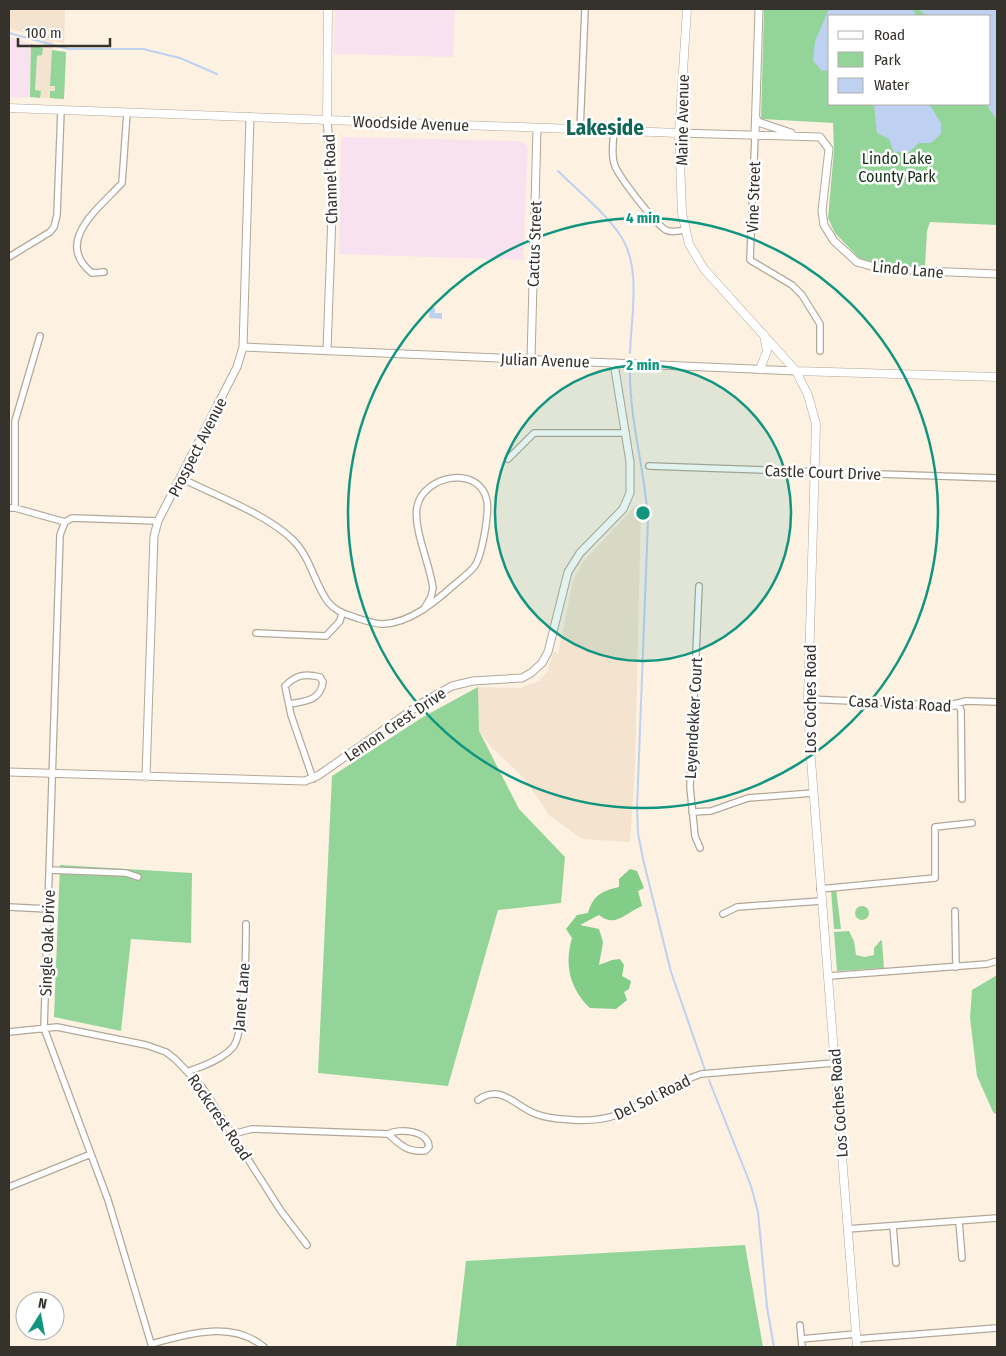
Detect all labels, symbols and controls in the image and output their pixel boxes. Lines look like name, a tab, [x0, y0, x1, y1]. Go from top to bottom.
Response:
scale bar	[18, 15, 110, 47]
legend	[828, 15, 991, 105]
text: 100 m	[25, 24, 62, 42]
text: Road	[874, 26, 905, 44]
text: Park	[874, 51, 901, 69]
street label: Maine Avenue	[672, 74, 693, 166]
text: Water	[874, 76, 910, 94]
street label: Woodside Avenue	[352, 112, 470, 135]
district label: Lakeside	[566, 115, 644, 141]
street label: Channel Road	[319, 134, 342, 224]
park label: Lindo Lake County Park	[858, 149, 936, 186]
street label: Vine Street	[743, 160, 764, 233]
street label: Cactus Street	[524, 200, 546, 287]
text: 4 min	[626, 209, 660, 227]
street label: Lindo Lane	[872, 257, 944, 282]
street label: Julian Avenue	[500, 349, 590, 372]
text: 2 min	[625, 356, 660, 374]
street label: Prospect Avenue	[164, 394, 231, 500]
street label: Castle Court Drive	[764, 461, 882, 484]
centre of rings	[634, 504, 652, 522]
street label: Los Coches Road	[801, 645, 820, 753]
street label: Leyendekker Court	[681, 656, 706, 779]
street label: Lemon Crest Drive	[341, 683, 450, 765]
street label: Casa Vista Road	[848, 691, 952, 716]
street label: Single Oak Drive	[36, 889, 59, 997]
street label: Janet Lane	[229, 962, 254, 1032]
street label: Los Coches Road	[825, 1048, 852, 1158]
street label: Rockcrest Road	[184, 1071, 255, 1164]
street label: Del Sol Road	[611, 1071, 694, 1124]
north arrow	[15, 1291, 65, 1341]
text: N	[37, 1295, 48, 1313]

